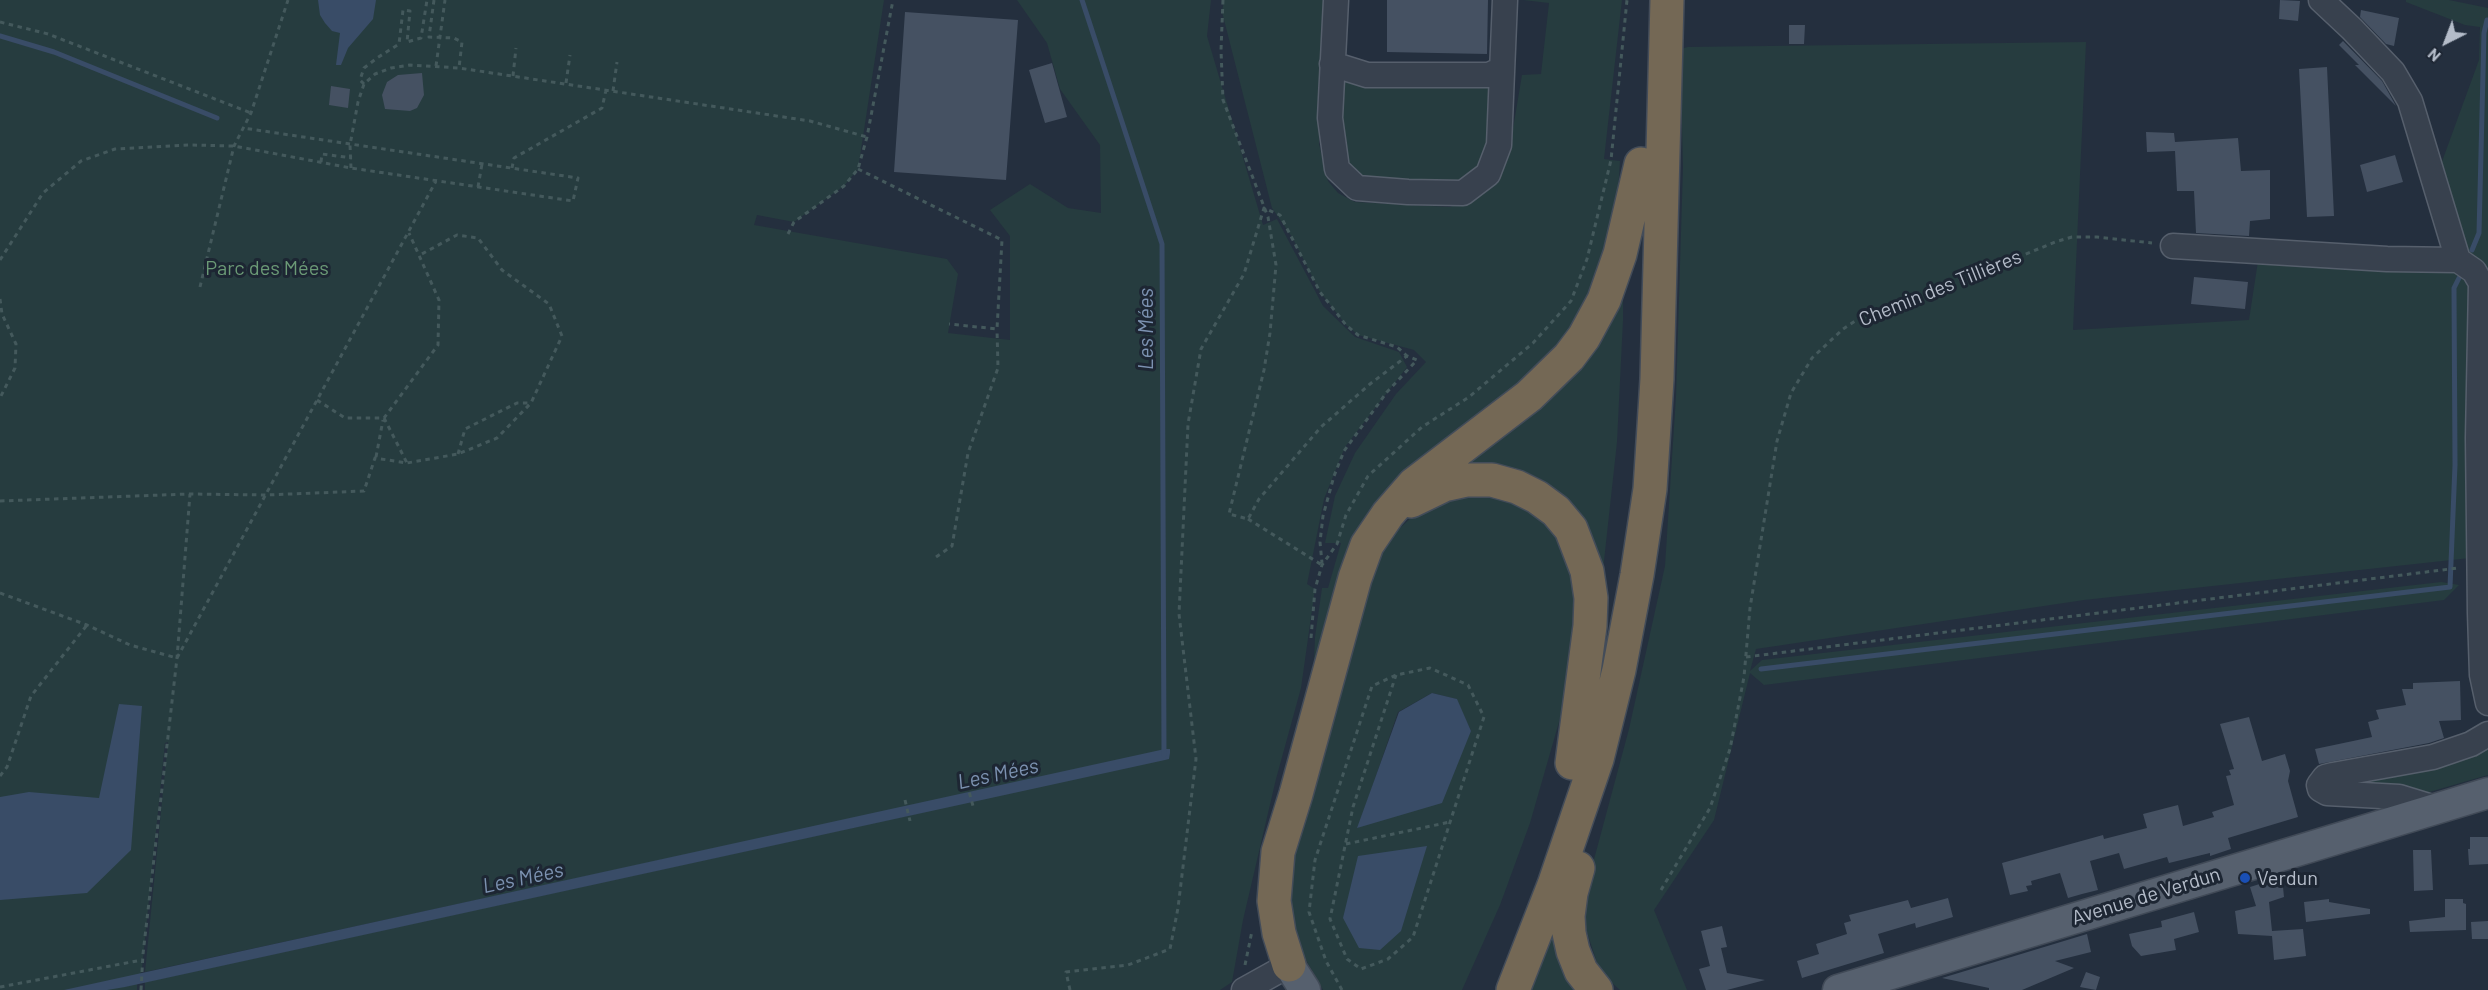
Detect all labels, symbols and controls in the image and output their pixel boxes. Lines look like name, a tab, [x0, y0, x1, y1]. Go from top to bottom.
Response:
north arrow	[2416, 12, 2476, 72]
text: N	[2423, 45, 2444, 66]
street label: Chemin des Tillières	[1855, 244, 2025, 332]
park label: Parc des Mées	[205, 256, 329, 280]
water label: Les Mées	[1133, 288, 1159, 370]
water label: Les Mées	[955, 753, 1041, 795]
water label: Les Mées	[480, 857, 566, 899]
street label: Avenue de Verdun	[2069, 862, 2223, 930]
place label: Verdun	[2257, 866, 2318, 890]
marker: Verdun	[2238, 871, 2252, 885]

